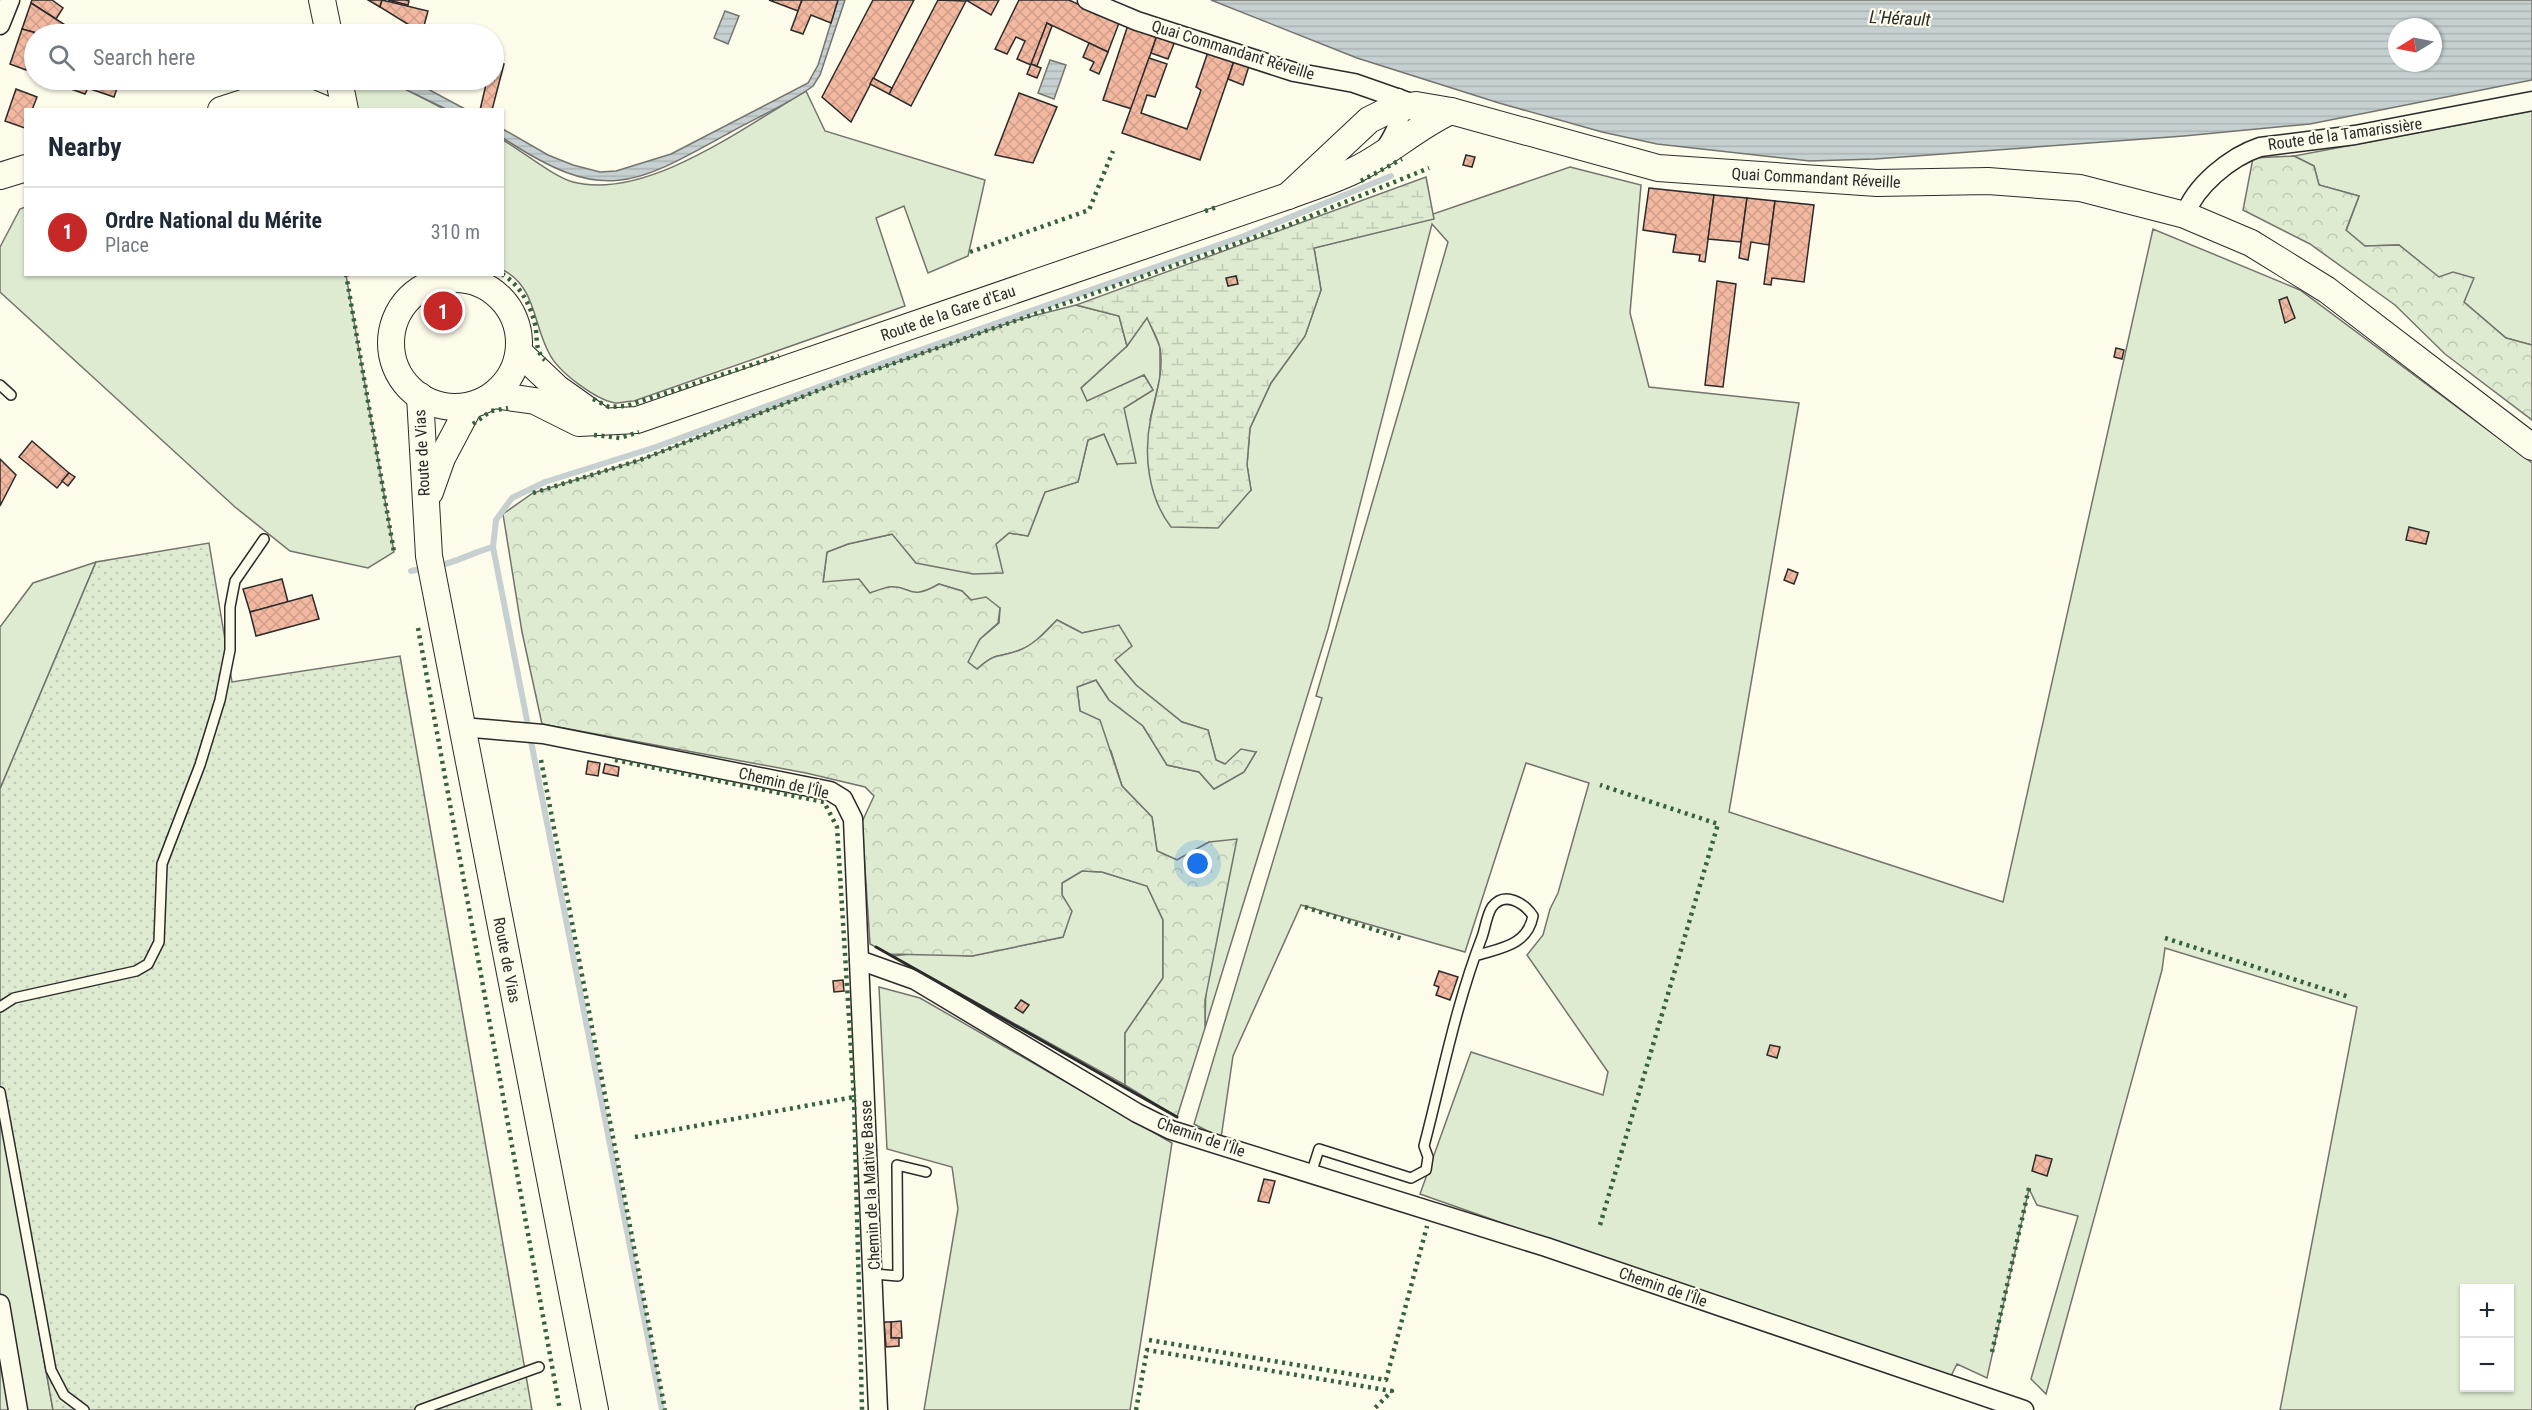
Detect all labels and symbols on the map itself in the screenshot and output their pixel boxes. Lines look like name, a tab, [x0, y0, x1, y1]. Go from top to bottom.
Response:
water label: L'Hérault	[1869, 6, 1932, 30]
street label: Quai Commandant Réveille	[1149, 16, 1317, 84]
north arrow	[2388, 18, 2442, 72]
street label: Route de la Tamarissière	[2267, 114, 2423, 154]
street label: Quai Commandant Réveille	[1731, 164, 1901, 192]
street label: Route de la Gare d'Eau	[878, 281, 1018, 345]
pin: 1	[424, 288, 462, 334]
street label: Route de Vias	[410, 409, 434, 497]
street label: Chemin de l'Île	[737, 763, 831, 803]
your location	[1183, 849, 1212, 878]
street label: Route de Vias	[489, 916, 525, 1004]
street label: Chemin de la Mative Basse	[856, 1100, 884, 1270]
street label: Chemin de l'Île	[1154, 1113, 1248, 1161]
street label: Chemin de l'Île	[1616, 1263, 1710, 1311]

